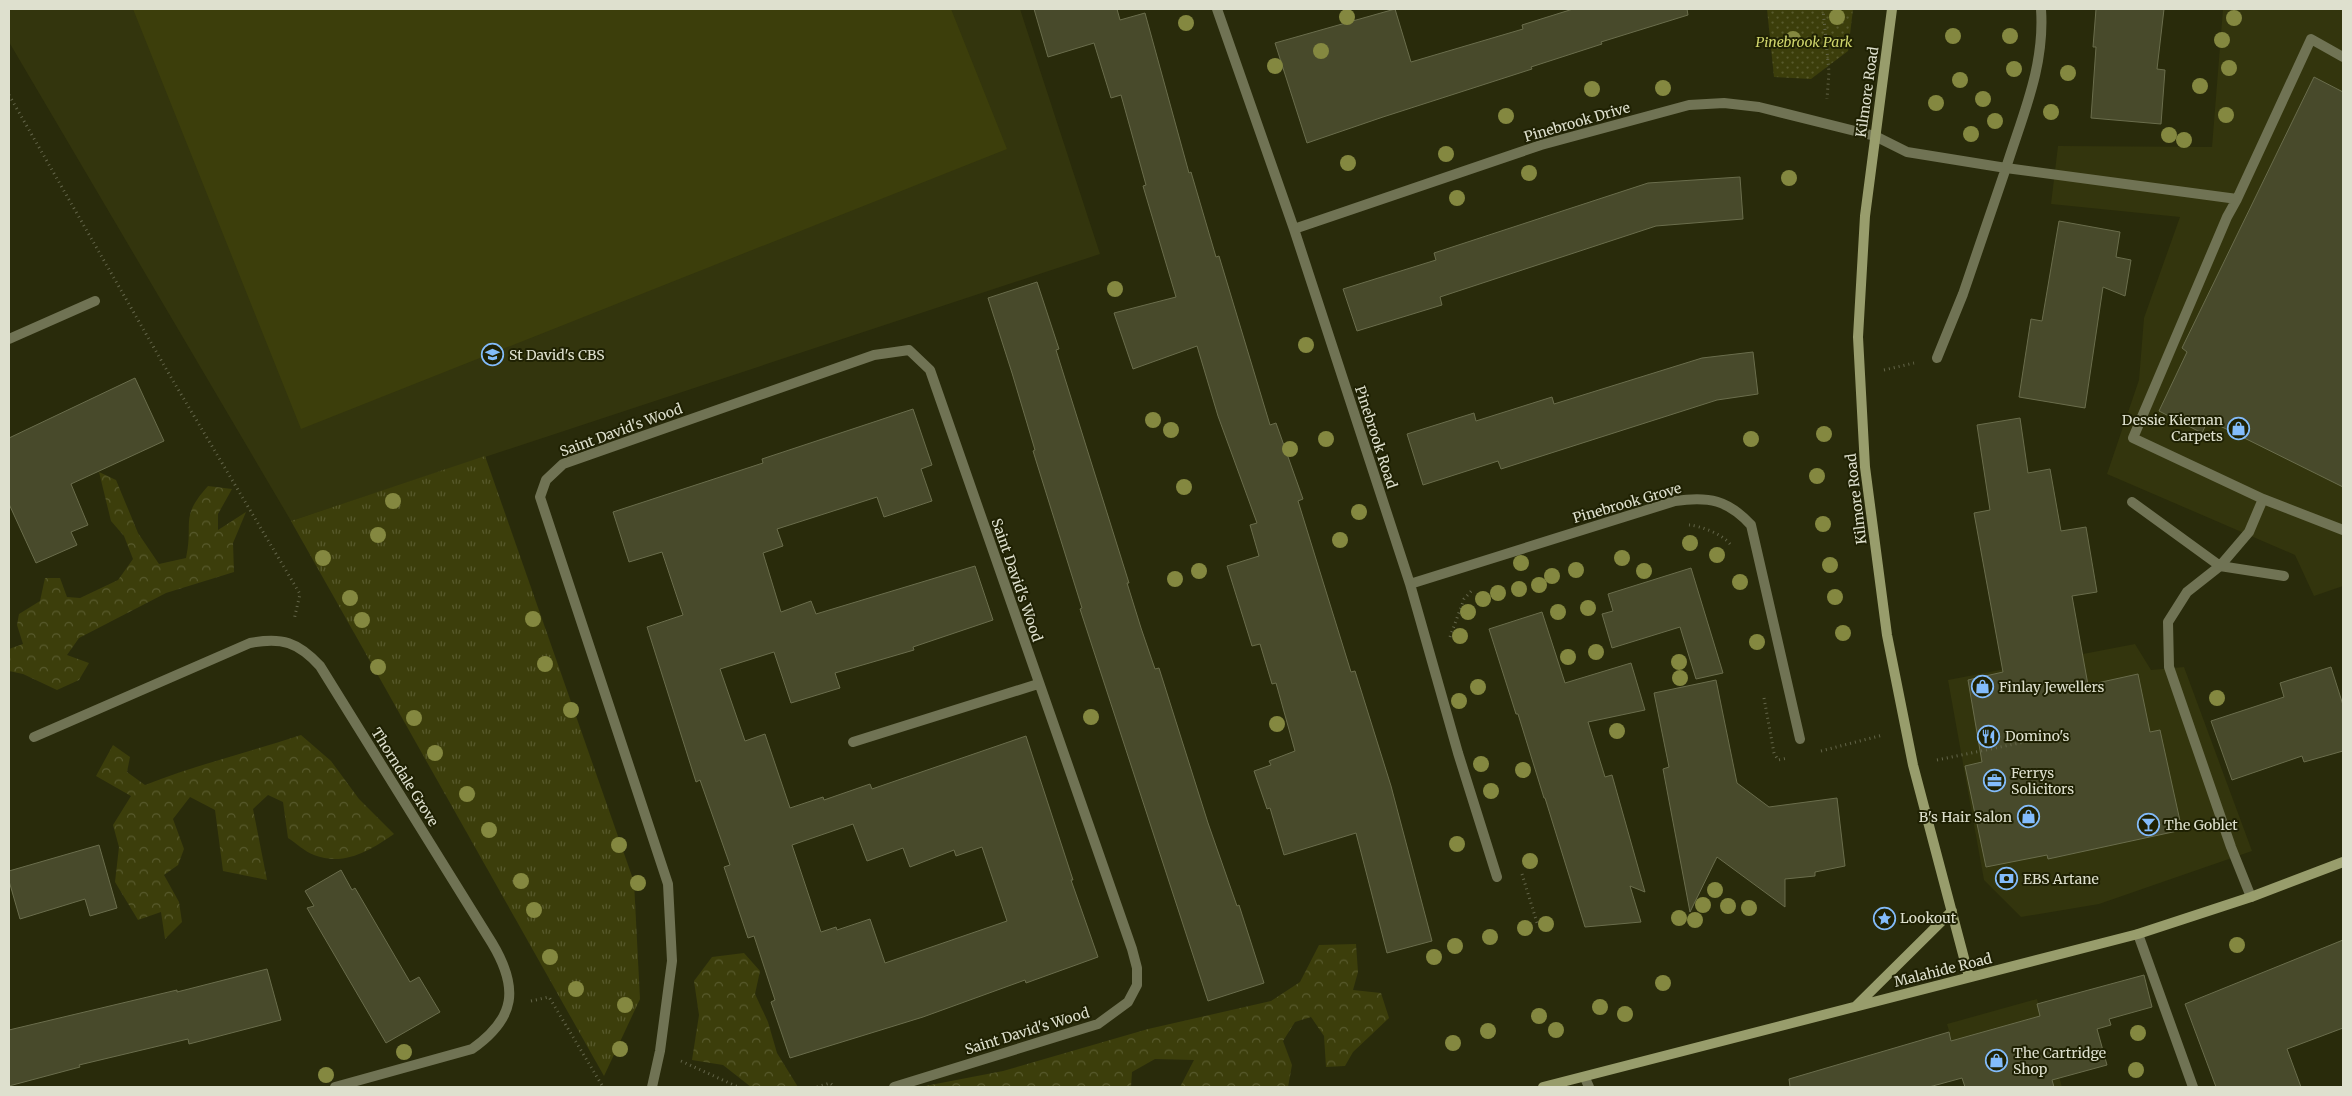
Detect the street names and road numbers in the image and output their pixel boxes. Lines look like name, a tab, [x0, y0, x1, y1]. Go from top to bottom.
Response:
street label: Kilmore Road	[1852, 45, 1882, 139]
street label: Pinebrook Drive	[1522, 98, 1632, 146]
street label: Pinebrook Road	[1351, 383, 1401, 491]
street label: Saint David's Wood	[557, 399, 685, 461]
street label: Kilmore Road	[1841, 452, 1871, 546]
street label: Pinebrook Grove	[1571, 479, 1683, 527]
street label: Saint David's Wood	[987, 516, 1047, 645]
street label: Thorndale Grove	[367, 724, 443, 830]
street label: Malahide Road	[1892, 949, 1994, 991]
street label: Saint David's Wood	[963, 1003, 1092, 1058]

